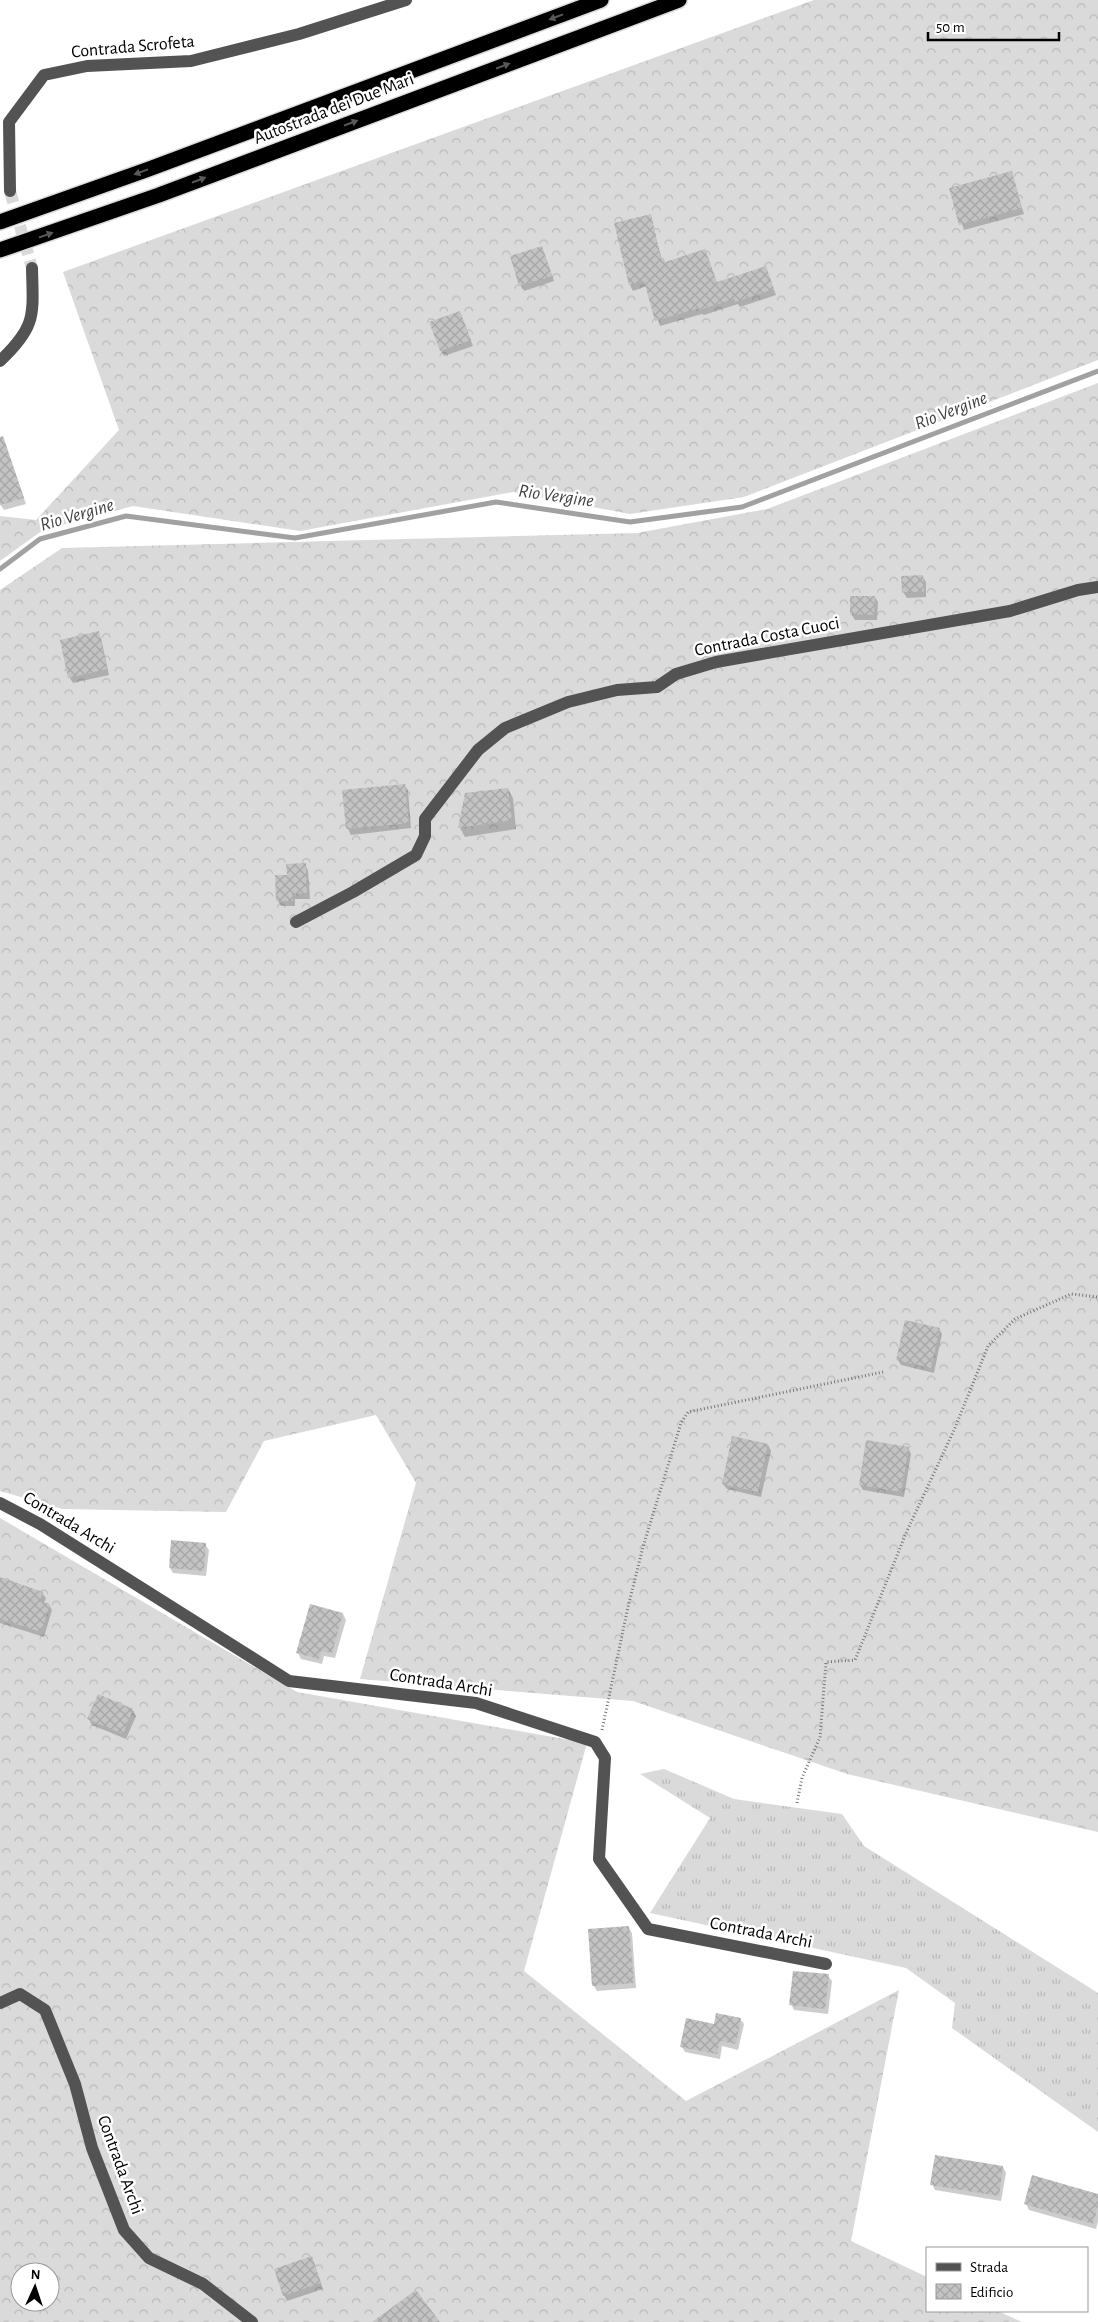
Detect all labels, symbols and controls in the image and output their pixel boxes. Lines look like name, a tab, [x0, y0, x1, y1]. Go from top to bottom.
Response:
scale bar	[928, 10, 1059, 42]
one-way arrow	[548, 13, 563, 21]
text: 50 m	[936, 20, 965, 35]
street label: Contrada Scrofeta	[70, 33, 196, 61]
one-way arrow	[496, 62, 511, 69]
street label: Autostrada dei Due Mari	[251, 70, 417, 148]
one-way arrow	[344, 119, 359, 127]
one-way arrow	[134, 169, 149, 176]
one-way arrow	[192, 176, 207, 184]
one-way arrow	[39, 231, 54, 238]
water label: Rio Vergine	[912, 389, 990, 433]
water label: Rio Vergine	[517, 481, 595, 511]
water label: Rio Vergine	[38, 495, 116, 535]
street label: Contrada Costa Cuoci	[693, 614, 841, 660]
street label: Contrada Archi	[20, 1489, 118, 1557]
street label: Contrada Archi	[388, 1666, 494, 1700]
street label: Contrada Archi	[708, 1914, 814, 1952]
street label: Contrada Archi	[94, 2113, 146, 2217]
legend	[926, 2247, 1088, 2312]
text: Strada	[970, 2260, 1008, 2275]
north arrow	[10, 2262, 60, 2312]
text: N	[30, 2268, 41, 2282]
text: Edificio	[970, 2285, 1013, 2300]

